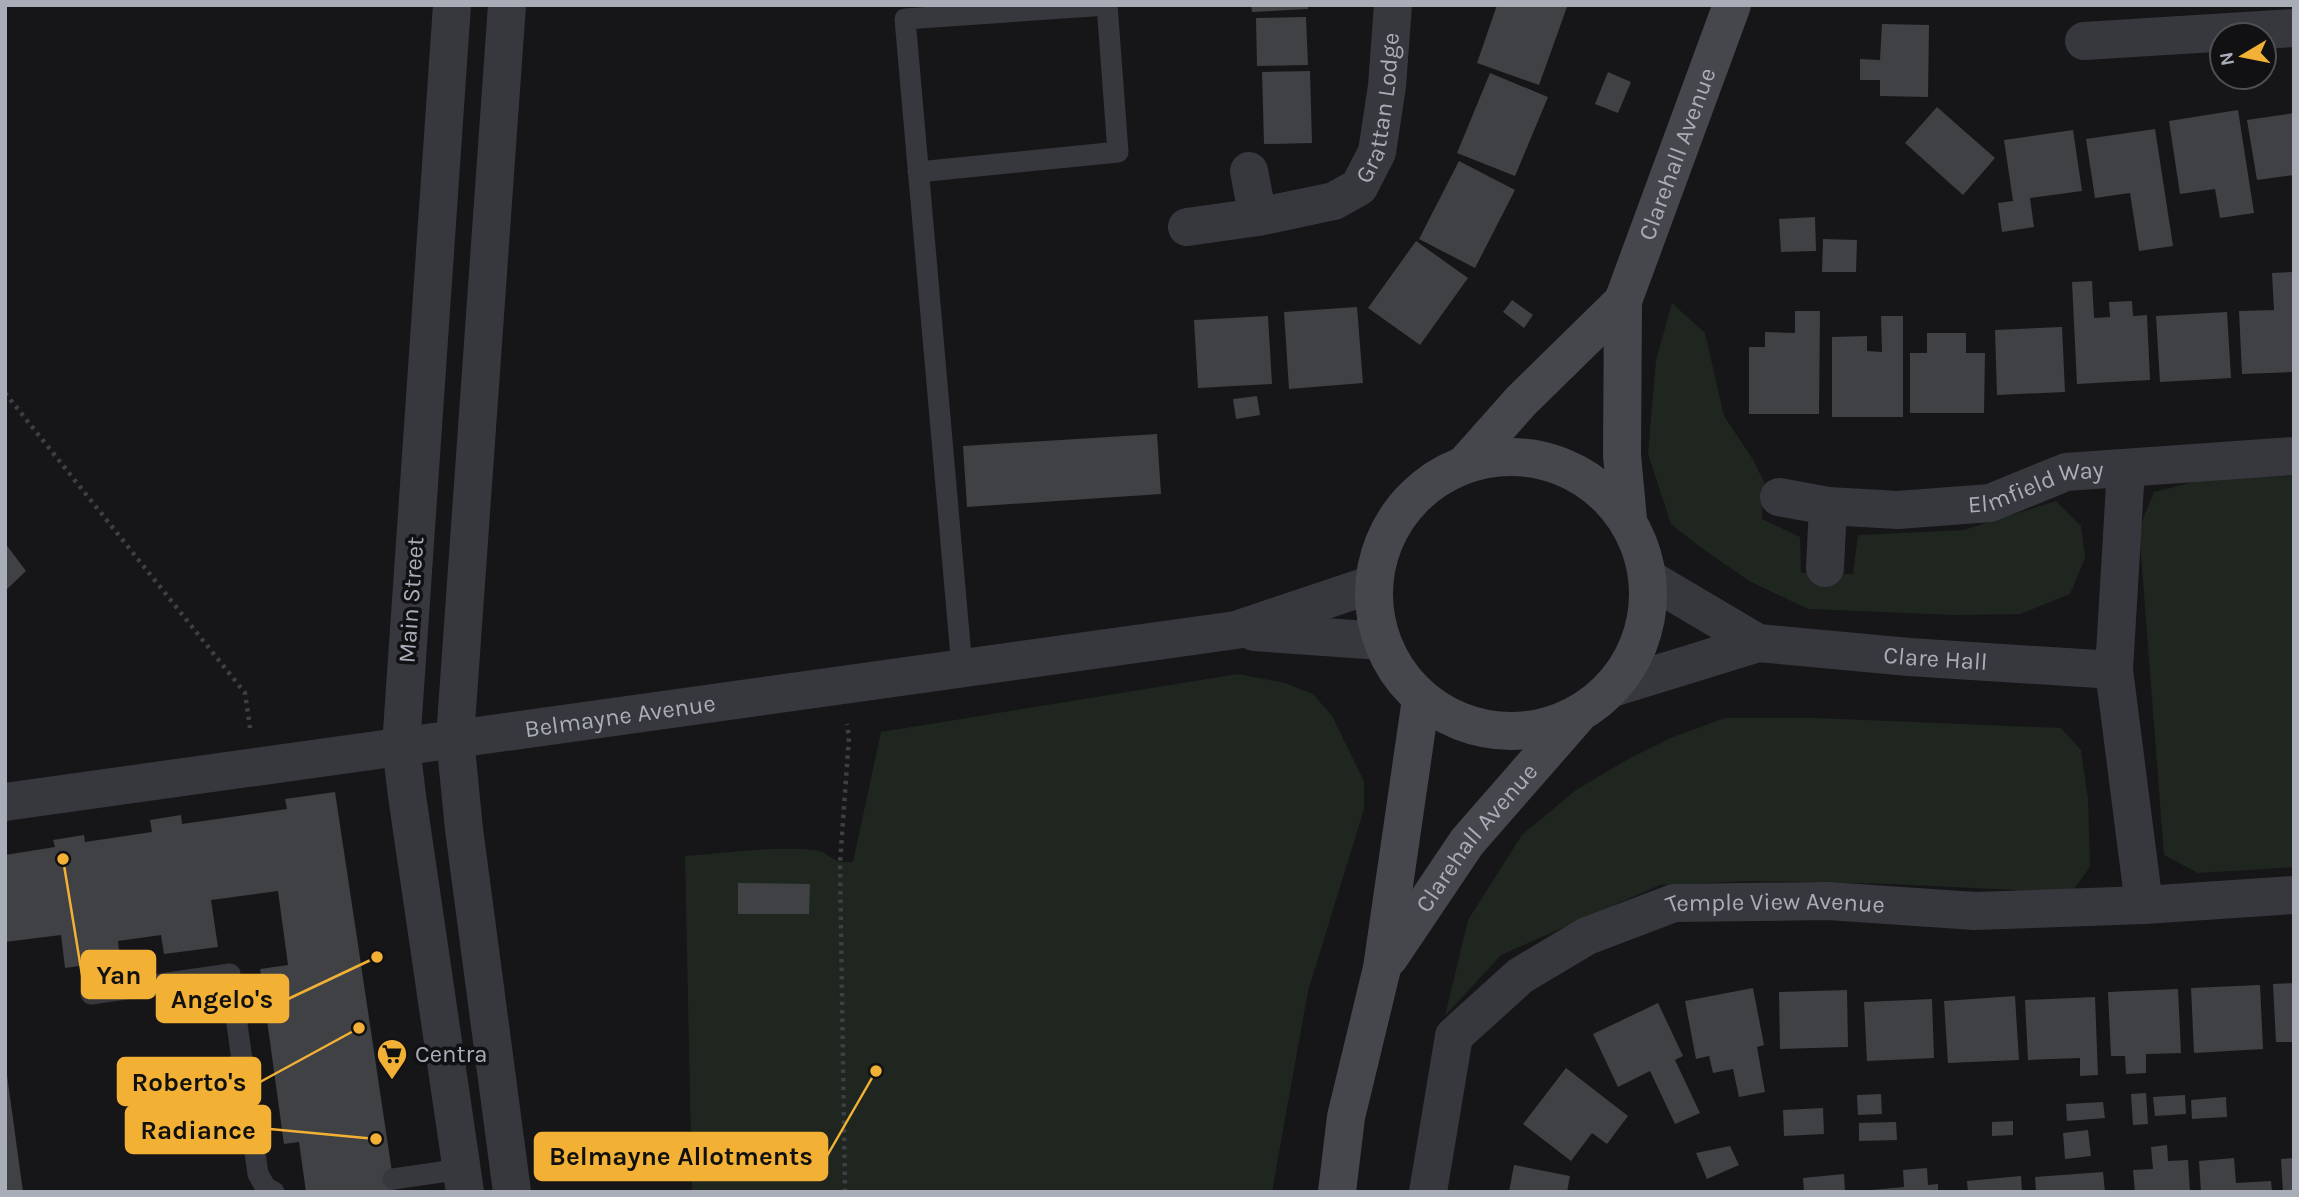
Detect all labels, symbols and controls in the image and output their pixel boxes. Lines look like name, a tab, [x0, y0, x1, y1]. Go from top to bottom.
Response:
north arrow	[2208, 21, 2278, 91]
street label: Grattan Lodge	[1349, 32, 1405, 188]
text: N	[2215, 50, 2239, 67]
street label: Clarehall Avenue	[1633, 64, 1722, 244]
street label: Elmfield Way	[1967, 455, 2105, 519]
street label: Main Street	[393, 536, 429, 664]
street label: Clare Hall	[1882, 641, 1988, 676]
street label: Belmayne Avenue	[523, 689, 717, 743]
street label: Clarehall Avenue	[1410, 757, 1543, 918]
street label: Temple View Avenue	[1662, 887, 1886, 919]
callout: Yan	[82, 951, 155, 998]
text: Yan	[97, 960, 141, 991]
callout: Angelo's	[157, 975, 288, 1022]
text: Angelo's	[171, 984, 273, 1015]
supermarket icon: Centra	[375, 1037, 409, 1081]
place label: Centra	[415, 1040, 487, 1068]
callout: Roberto's	[118, 1058, 260, 1105]
text: Roberto's	[132, 1067, 246, 1098]
callout: Radiance	[126, 1106, 270, 1153]
text: Radiance	[140, 1115, 256, 1146]
callout: Belmayne Allotments	[535, 1133, 827, 1180]
text: Belmayne Allotments	[549, 1141, 813, 1172]

